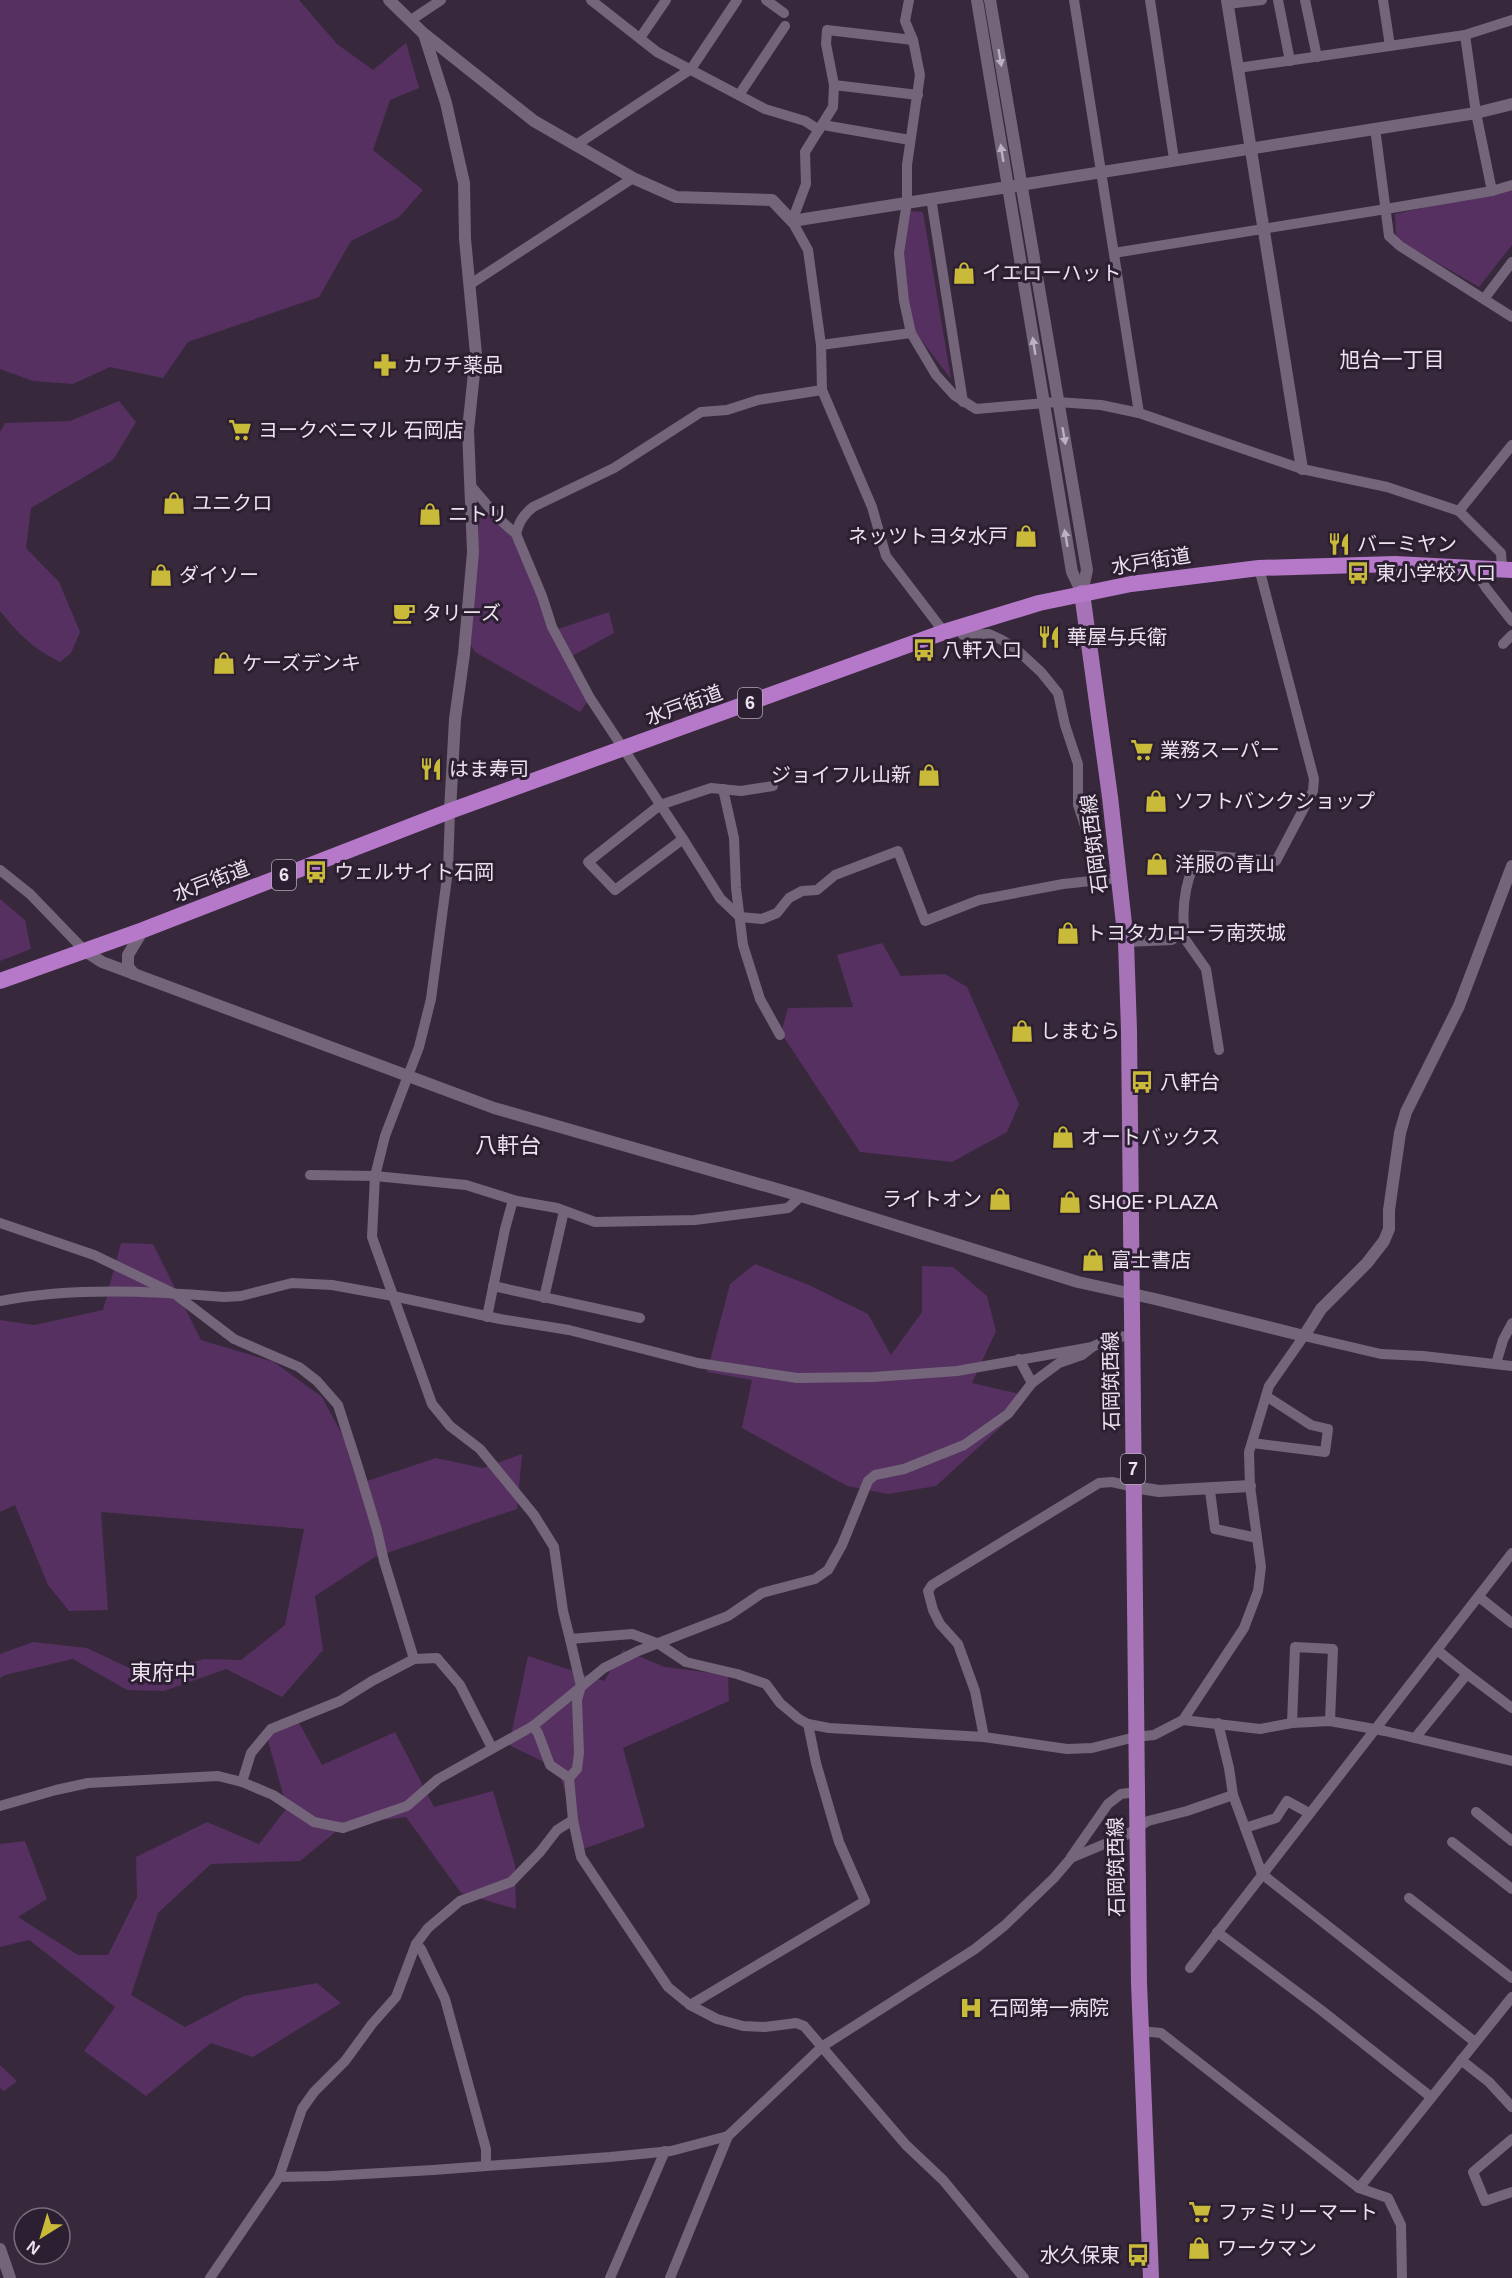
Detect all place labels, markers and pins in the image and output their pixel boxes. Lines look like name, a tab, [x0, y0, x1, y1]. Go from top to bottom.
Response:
shop icon: イエローハット	[951, 260, 977, 286]
place label: イエローハット	[982, 262, 1121, 284]
pharmacy icon: カワチ薬品	[372, 352, 398, 378]
place label: カワチ薬品	[403, 354, 503, 376]
supermarket icon: ヨークベニマル 石岡店	[227, 417, 253, 443]
place label: ヨークベニマル 石岡店	[258, 419, 464, 441]
shop icon: ユニクロ	[161, 490, 187, 516]
place label: ユニクロ	[192, 492, 272, 514]
shop icon: ニトリ	[417, 501, 443, 527]
place label: ニトリ	[448, 503, 508, 525]
shop icon: ネッツトヨタ水戸	[1013, 523, 1039, 549]
place label: ネッツトヨタ水戸	[848, 525, 1008, 547]
restaurant icon: バーミヤン	[1326, 531, 1352, 557]
place label: バーミヤン	[1357, 533, 1457, 555]
bus stop icon: 東小学校入口	[1345, 560, 1371, 586]
shop icon: ダイソー	[148, 562, 174, 588]
place label: 東小学校入口	[1376, 562, 1496, 584]
place label: ダイソー	[179, 564, 259, 586]
cafe icon: タリーズ	[391, 600, 417, 626]
place label: タリーズ	[422, 602, 501, 624]
restaurant icon: 華屋与兵衛	[1036, 624, 1062, 650]
place label: 華屋与兵衛	[1067, 626, 1167, 648]
bus stop icon: 八軒入口	[911, 637, 937, 663]
place label: 八軒入口	[942, 639, 1022, 661]
shop icon: ケーズデンキ	[211, 650, 237, 676]
place label: ケーズデンキ	[242, 652, 361, 674]
supermarket icon: 業務スーパー	[1129, 737, 1155, 763]
place label: 業務スーパー	[1160, 739, 1280, 761]
restaurant icon: はま寿司	[418, 756, 444, 782]
place label: はま寿司	[449, 758, 529, 780]
shop icon: ジョイフル山新	[916, 762, 942, 788]
place label: ジョイフル山新	[771, 764, 911, 786]
shop icon: ソフトバンクショップ	[1143, 788, 1169, 814]
place label: ソフトバンクショップ	[1174, 790, 1375, 812]
shop icon: 洋服の青山	[1144, 851, 1170, 877]
place label: 洋服の青山	[1175, 853, 1275, 875]
bus stop icon: ウェルサイト石岡	[303, 859, 329, 885]
place label: ウェルサイト石岡	[334, 861, 494, 883]
shop icon: トヨタカローラ南茨城	[1055, 920, 1081, 946]
place label: トヨタカローラ南茨城	[1086, 922, 1286, 944]
shop icon: しまむら	[1009, 1018, 1035, 1044]
place label: しまむら	[1040, 1020, 1120, 1042]
bus stop icon: 八軒台	[1129, 1069, 1155, 1095]
place label: 八軒台	[1160, 1071, 1220, 1093]
shop icon: オートバックス	[1050, 1124, 1076, 1150]
place label: オートバックス	[1081, 1126, 1220, 1148]
shop icon: ライトオン	[987, 1186, 1013, 1212]
place label: ライトオン	[882, 1188, 982, 1210]
shop icon: SHOE･PLAZA	[1057, 1189, 1083, 1215]
place label: SHOE･PLAZA	[1088, 1191, 1219, 1213]
shop icon: 富士書店	[1080, 1247, 1106, 1273]
place label: 富士書店	[1111, 1249, 1191, 1271]
hospital icon: 石岡第一病院	[958, 1995, 984, 2021]
place label: 石岡第一病院	[989, 1997, 1109, 2019]
supermarket icon: ファミリーマート	[1187, 2199, 1213, 2225]
place label: ファミリーマート	[1218, 2201, 1378, 2223]
shop icon: ワークマン	[1186, 2235, 1212, 2261]
place label: ワークマン	[1217, 2237, 1317, 2259]
bus stop icon: 水久保東	[1125, 2242, 1151, 2268]
place label: 水久保東	[1040, 2244, 1120, 2266]

